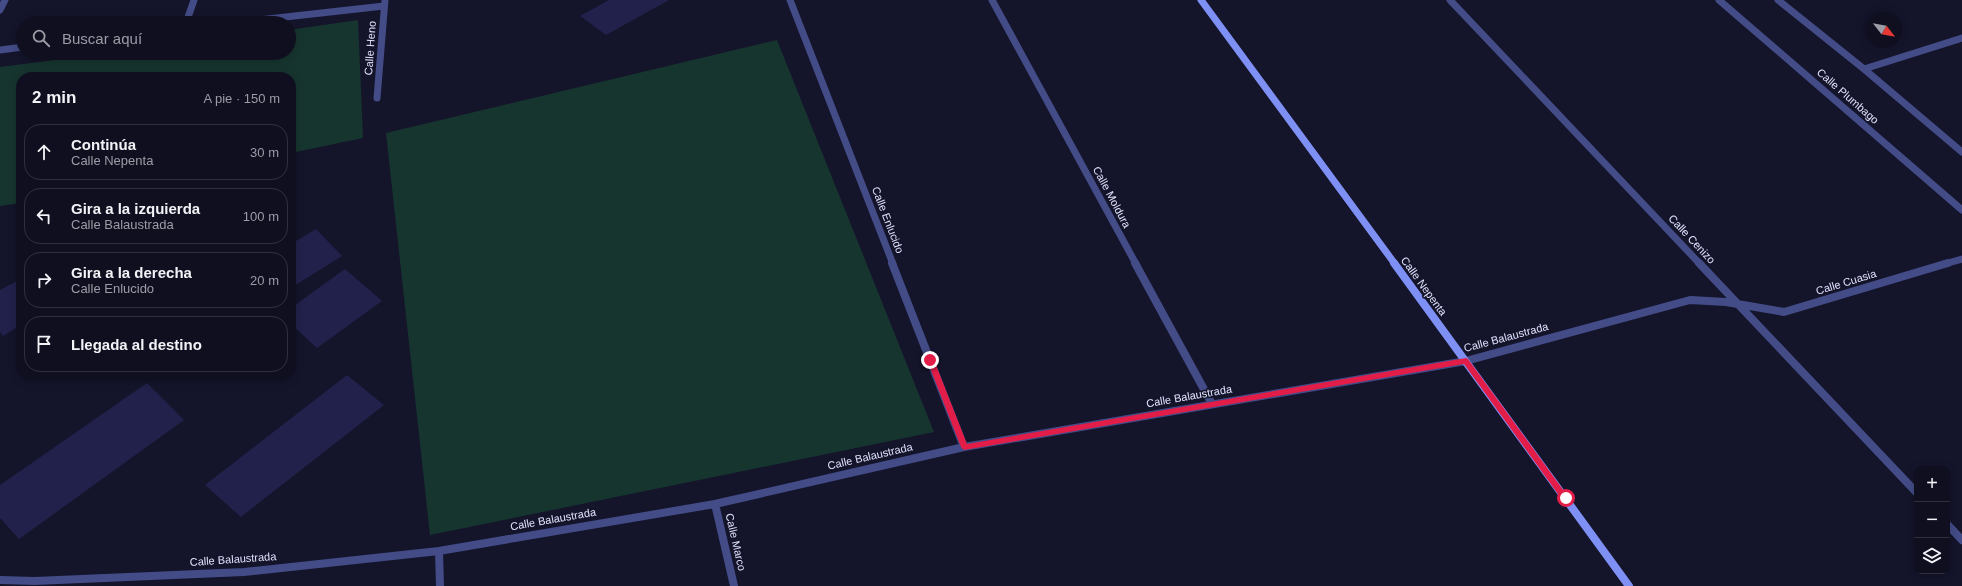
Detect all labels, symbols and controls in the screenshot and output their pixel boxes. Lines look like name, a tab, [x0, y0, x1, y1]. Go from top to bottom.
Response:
north arrow	[1866, 12, 1902, 48]
search box	[16, 16, 296, 60]
street label: Calle Heno	[362, 20, 378, 76]
icon: search	[30, 27, 52, 49]
text: Buscar aquí	[62, 30, 142, 47]
street label: Calle Plumbago	[1815, 66, 1881, 126]
text: 2 min	[32, 88, 76, 107]
text: A pie · 150 m	[203, 91, 280, 106]
text: Continúa	[71, 136, 136, 153]
icon: ahead	[33, 141, 55, 163]
text: 30 m	[250, 145, 279, 160]
text: Calle Nepenta	[71, 153, 153, 168]
street label: Calle Moldura	[1091, 164, 1134, 231]
street label: Calle Enlucido	[870, 185, 906, 255]
text: Gira a la izquierda	[71, 200, 200, 217]
icon: left	[33, 205, 55, 227]
text: 100 m	[243, 209, 279, 224]
street label: Calle Cenizo	[1666, 212, 1718, 266]
text: Calle Balaustrada	[71, 217, 174, 232]
street label: Calle Nepenta	[1399, 254, 1450, 318]
text: Gira a la derecha	[71, 264, 192, 281]
street label: Calle Cuasia	[1814, 267, 1878, 297]
icon: right	[33, 269, 55, 291]
text: 20 m	[250, 273, 279, 288]
text: Calle Enlucido	[71, 281, 154, 296]
street label: Calle Balaustrada	[1463, 320, 1550, 354]
icon: arrive	[33, 333, 55, 355]
text: Llegada al destino	[71, 336, 202, 353]
route end	[921, 351, 939, 369]
street label: Calle Balaustrada	[1145, 382, 1234, 409]
street label: Calle Balaustrada	[826, 440, 915, 472]
map controls	[1914, 466, 1950, 574]
button: +	[1914, 466, 1950, 502]
route start	[1557, 489, 1575, 507]
button: −	[1914, 502, 1950, 538]
street label: Calle Balaustrada	[509, 505, 598, 532]
street label: Calle Marco	[724, 512, 748, 572]
button: layers	[1914, 538, 1950, 574]
street label: Calle Balaustrada	[189, 550, 278, 568]

